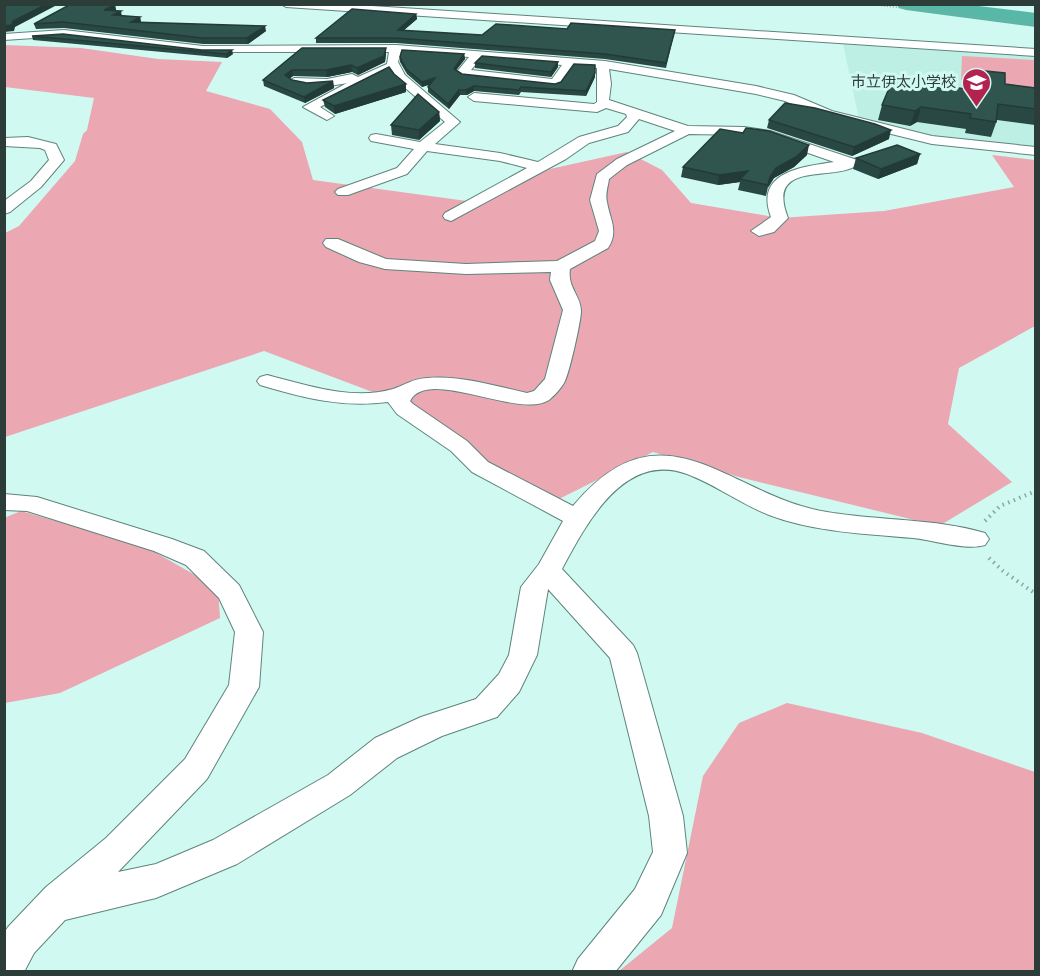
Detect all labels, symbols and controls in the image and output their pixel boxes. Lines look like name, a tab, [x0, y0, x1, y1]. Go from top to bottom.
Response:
school or university icon: 市立伊太小学校	[961, 66, 993, 108]
place label: 市立伊太小学校	[851, 72, 956, 91]

